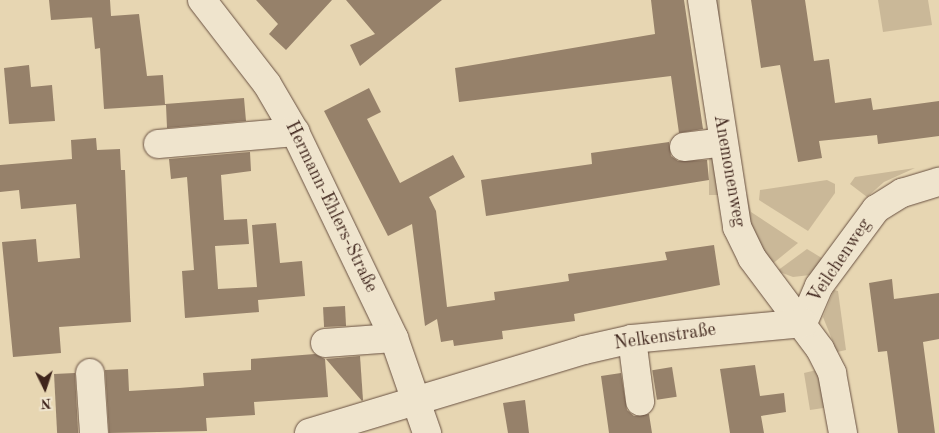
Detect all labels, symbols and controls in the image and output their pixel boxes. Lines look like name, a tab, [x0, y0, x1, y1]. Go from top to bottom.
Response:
street label: Anemonenweg	[708, 113, 750, 229]
street label: Hermann-Ehlers-Straße	[280, 118, 382, 296]
street label: Veilchenweg	[804, 215, 876, 307]
street label: Nelkenstraße	[613, 319, 717, 355]
north arrow	[20, 363, 70, 413]
text: N	[40, 396, 52, 410]

